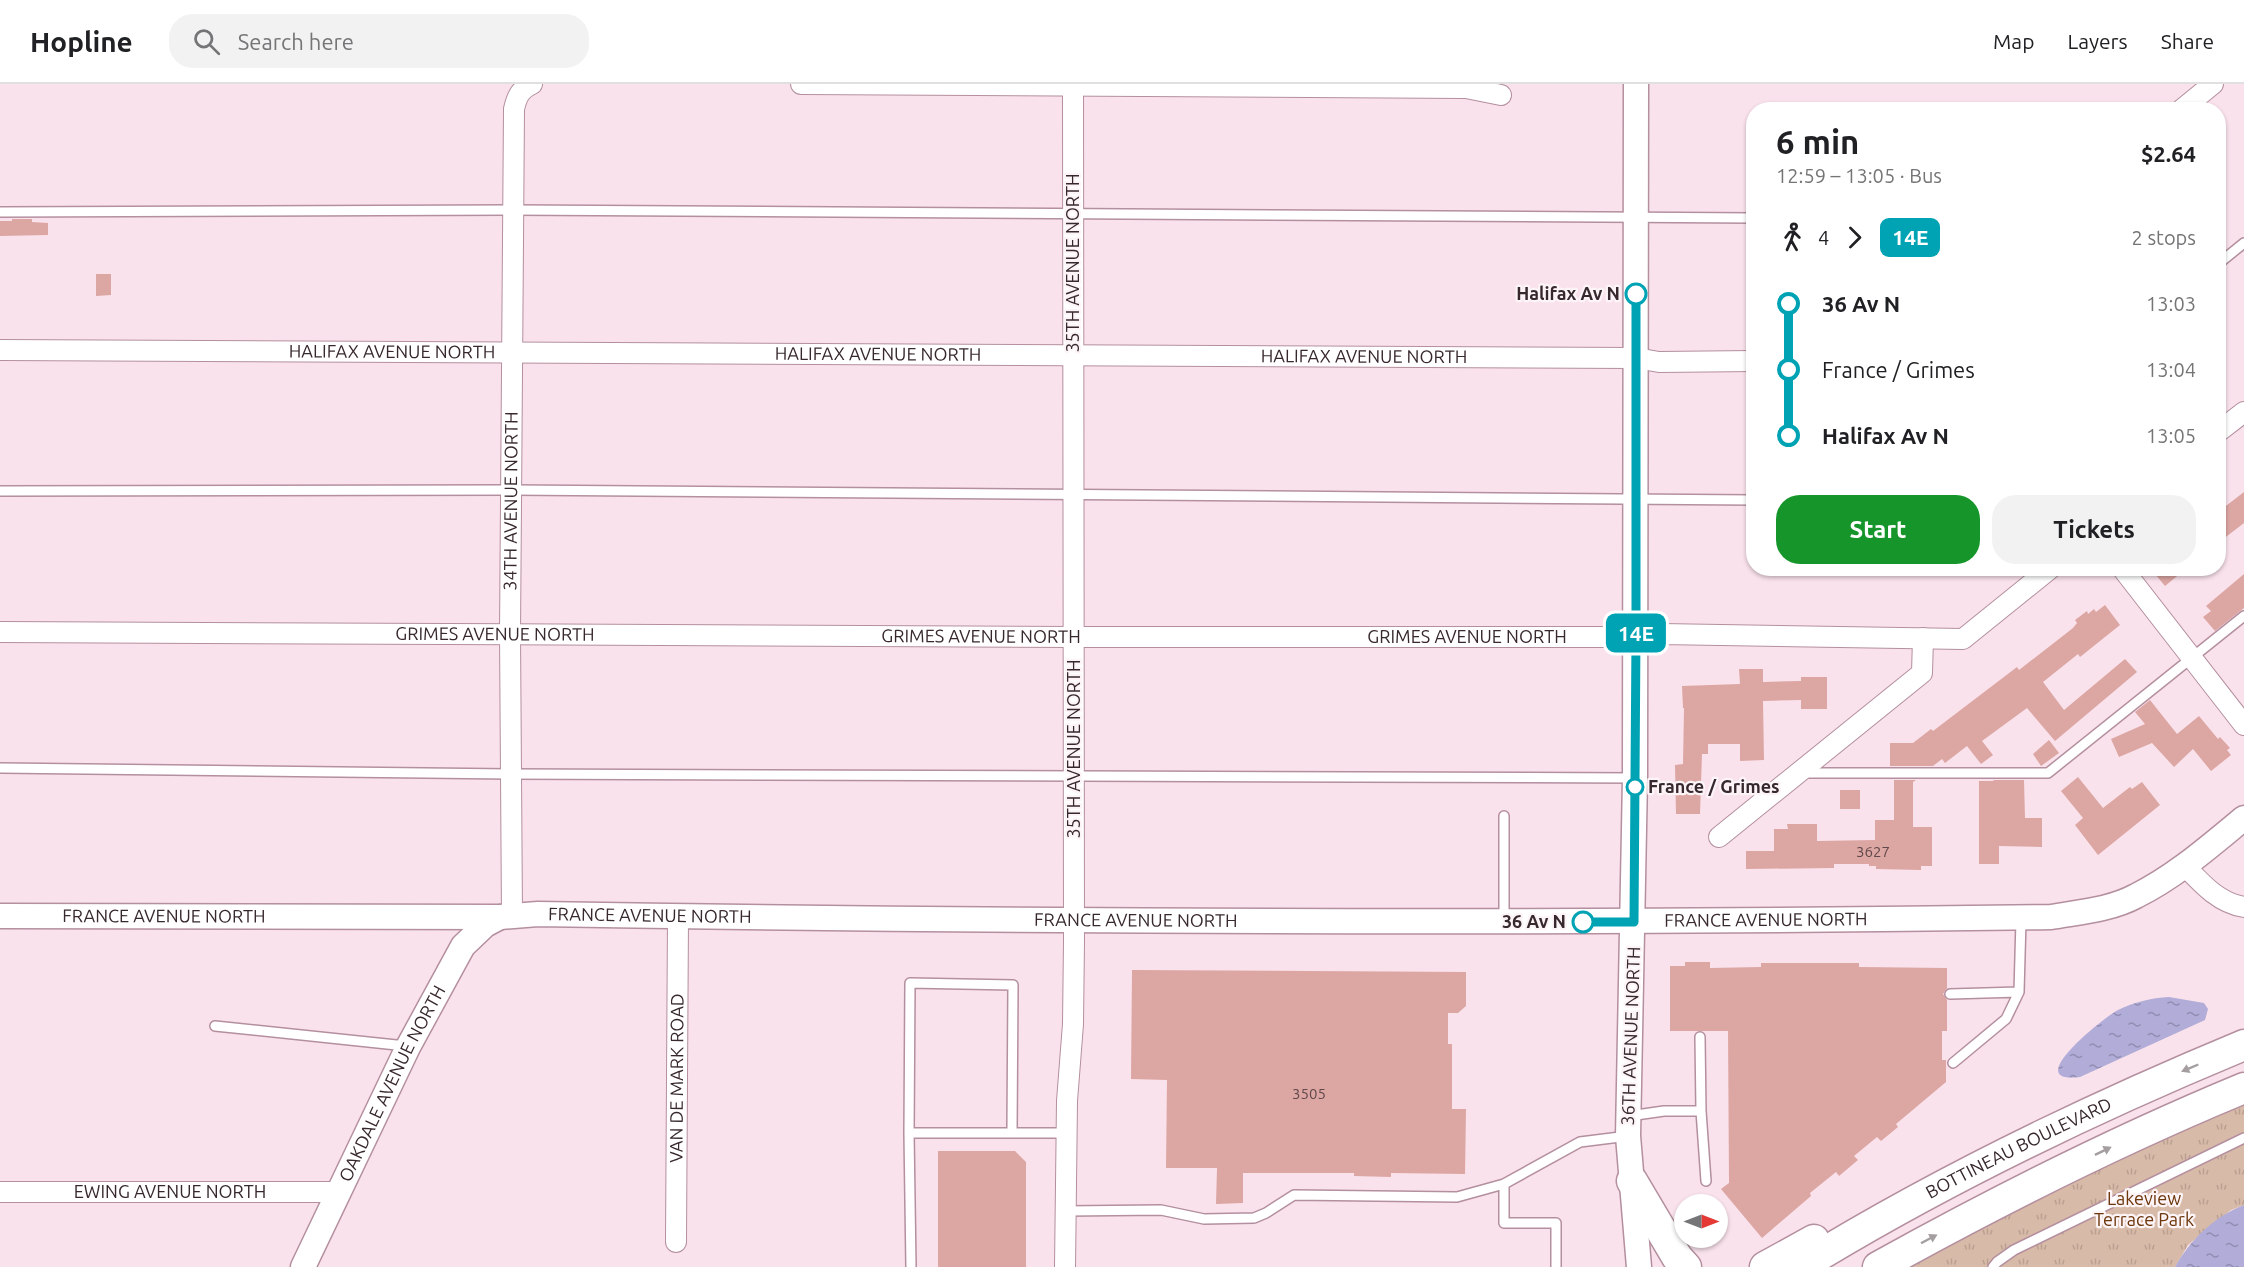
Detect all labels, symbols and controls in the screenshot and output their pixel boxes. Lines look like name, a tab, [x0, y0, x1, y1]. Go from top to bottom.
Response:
search box	[169, 14, 589, 68]
icon: search	[190, 25, 223, 58]
text: Hopline	[30, 26, 133, 57]
text: Search here	[238, 29, 354, 54]
text: Map	[1993, 29, 2034, 53]
text: Layers	[2067, 29, 2128, 53]
text: Share	[2161, 29, 2214, 53]
text: 6 min	[1776, 123, 1859, 160]
text: $2.64	[2141, 141, 2196, 166]
text: 12:59 – 13:05 · Bus	[1776, 164, 1942, 187]
street label: 35TH AVENUE NORTH	[1062, 173, 1082, 353]
icon: walk	[1776, 221, 1809, 254]
icon: forward	[1838, 221, 1871, 254]
text: 14E	[1892, 225, 1928, 249]
text: 4	[1818, 226, 1829, 249]
text: 2 stops	[2132, 226, 2196, 249]
place label: Halifax Av N	[1516, 283, 1620, 303]
marker: Halifax Av N	[1625, 283, 1647, 305]
text: 36 Av N	[1822, 291, 1900, 316]
text: 13:03	[2146, 292, 2196, 315]
street label: HALIFAX AVENUE NORTH	[289, 340, 495, 361]
street label: HALIFAX AVENUE NORTH	[775, 343, 981, 364]
street label: HALIFAX AVENUE NORTH	[1261, 345, 1467, 366]
text: France / Grimes	[1822, 357, 1975, 382]
text: 13:04	[2146, 358, 2196, 381]
street label: 34TH AVENUE NORTH	[499, 411, 521, 591]
text: Halifax Av N	[1822, 423, 1949, 448]
text: 13:05	[2146, 424, 2196, 447]
button: Start	[1776, 495, 1980, 564]
button: Tickets	[1992, 495, 2196, 564]
line badge: 14E	[1602, 614, 1670, 652]
text: 14E	[1618, 621, 1654, 645]
street label: GRIMES AVENUE NORTH	[395, 623, 595, 644]
street label: GRIMES AVENUE NORTH	[881, 625, 1081, 646]
street label: GRIMES AVENUE NORTH	[1367, 626, 1567, 646]
street label: 35TH AVENUE NORTH	[1063, 659, 1083, 839]
place label: France / Grimes	[1648, 776, 1780, 796]
marker: France / Grimes	[1626, 778, 1644, 796]
house number: 3627	[1856, 843, 1890, 860]
street label: FRANCE AVENUE NORTH	[548, 903, 752, 926]
street label: FRANCE AVENUE NORTH	[62, 905, 266, 926]
street label: FRANCE AVENUE NORTH	[1664, 908, 1868, 930]
street label: FRANCE AVENUE NORTH	[1034, 909, 1238, 930]
place label: 36 Av N	[1502, 911, 1566, 931]
marker: 36 Av N	[1572, 911, 1594, 933]
street label: 36TH AVENUE NORTH	[1617, 946, 1643, 1126]
street label: OAKDALE AVENUE NORTH	[334, 982, 449, 1184]
street label: VAN DE MARK ROAD	[665, 993, 687, 1163]
one-way arrow	[2181, 1064, 2199, 1073]
house number: 3505	[1292, 1085, 1326, 1102]
street label: BOTTINEAU BOULEVARD	[1922, 1093, 2114, 1202]
one-way arrow	[2094, 1146, 2111, 1155]
street label: EWING AVENUE NORTH	[74, 1181, 266, 1201]
park label: Lakeview Terrace Park	[2094, 1188, 2194, 1229]
north arrow	[1674, 1194, 1728, 1248]
map controls	[1674, 1194, 1728, 1248]
one-way arrow	[1921, 1234, 1938, 1244]

